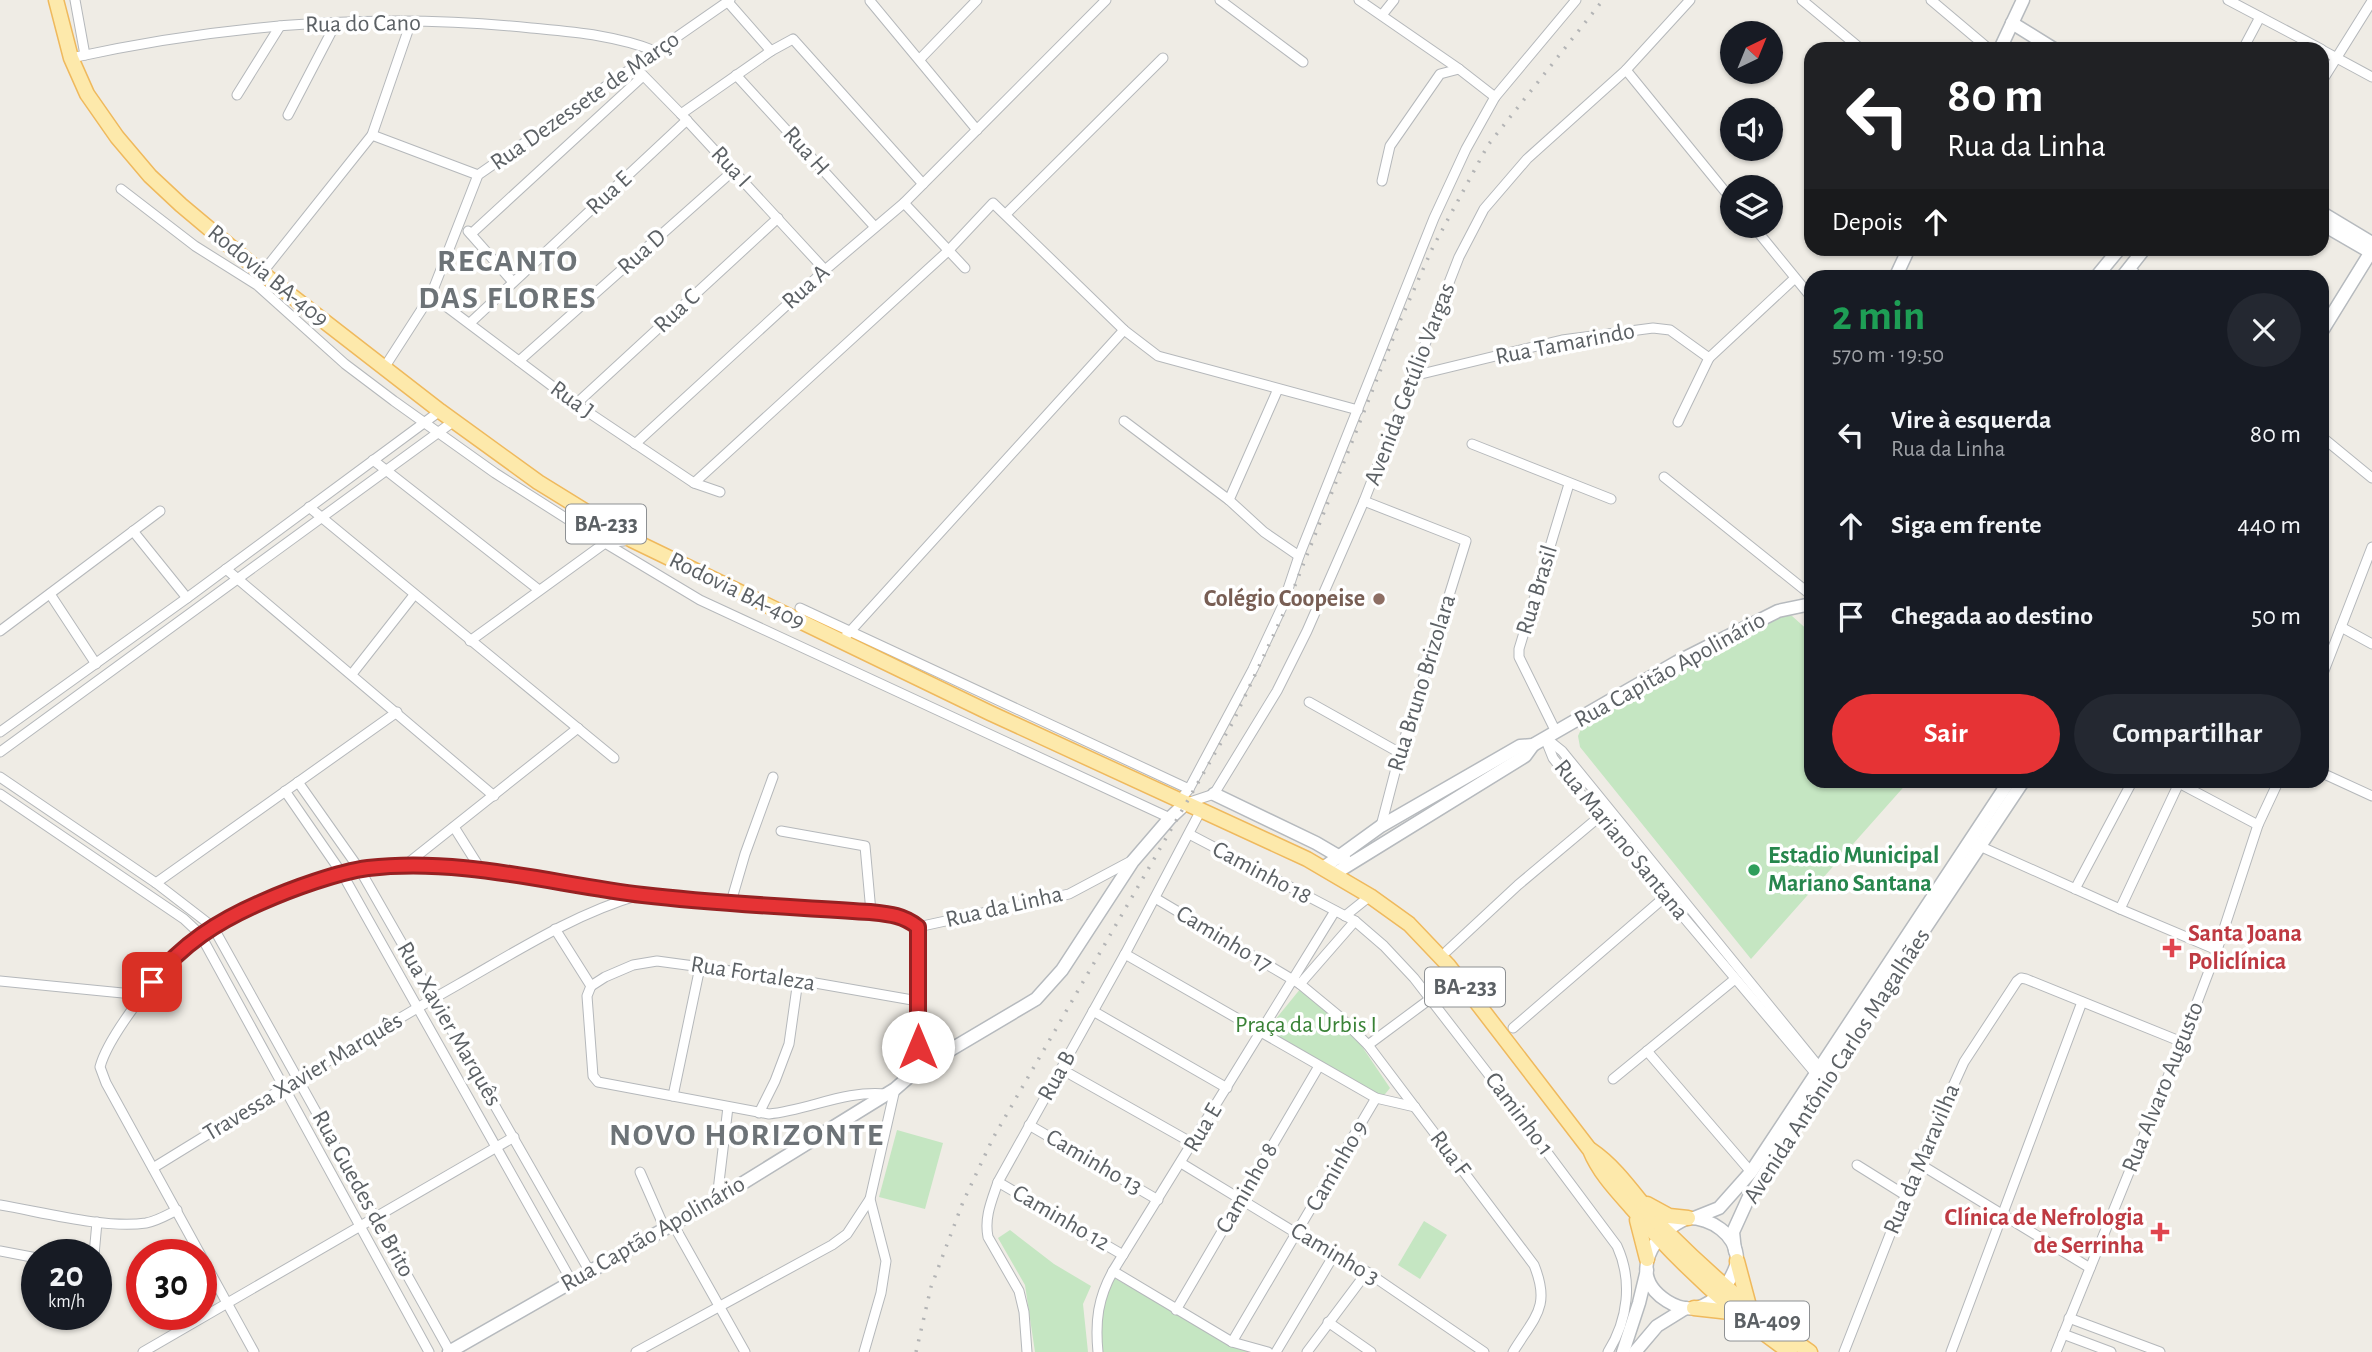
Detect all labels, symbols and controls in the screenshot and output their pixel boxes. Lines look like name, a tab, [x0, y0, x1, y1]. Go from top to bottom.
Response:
street label: Rua do Cano	[305, 11, 421, 37]
north arrow	[1720, 21, 1783, 84]
map controls	[1720, 21, 1783, 238]
street label: Rua Dezessete de Março	[486, 27, 684, 175]
icon: left	[1832, 70, 1923, 161]
text: 80 m	[1947, 72, 2044, 121]
button: sound	[1720, 98, 1783, 161]
street label: Rua H	[778, 122, 834, 180]
text: Rua da Linha	[1947, 130, 2106, 162]
street label: Rua I	[706, 142, 756, 192]
street label: Rua E	[582, 166, 636, 219]
button: layers	[1720, 175, 1783, 238]
icon: ahead	[1917, 203, 1955, 241]
text: Depois	[1832, 209, 1903, 235]
street label: Rodovia BA-409	[203, 220, 333, 332]
street label: Rua D	[613, 224, 671, 280]
district label: RECANTO DAS FLORES	[418, 245, 598, 314]
street label: Rua A	[778, 260, 834, 314]
street label: Avenida Getúlio Vargas	[1360, 280, 1460, 488]
street label: Rua C	[650, 284, 704, 338]
button: close	[2227, 293, 2301, 367]
text: 2 min	[1832, 295, 1925, 337]
street label: Rua Tamarindo	[1493, 319, 1637, 369]
text: 570 m · 19:50	[1832, 344, 1944, 367]
street label: Rua J	[546, 376, 598, 424]
text: Vire à esquerda	[1891, 407, 2052, 433]
icon: left	[1832, 416, 1870, 454]
text: 80 m	[2250, 421, 2301, 447]
text: Rua da Linha	[1891, 438, 2005, 461]
road number: BA-233	[566, 504, 646, 544]
icon: ahead	[1832, 507, 1870, 545]
text: Siga em frente	[1891, 512, 2042, 538]
text: 440 m	[2237, 512, 2301, 538]
street label: Rua Brasil	[1512, 543, 1562, 637]
street label: Rodovia BA-409	[665, 548, 809, 634]
place label: Colégio Coopeise	[1204, 587, 1365, 611]
marker: Colégio Coopeise	[1371, 591, 1387, 607]
street label: Rua Bruno Brizolara	[1384, 592, 1460, 774]
icon: arrive	[1832, 598, 1870, 636]
text: Chegada ao destino	[1891, 603, 2093, 629]
text: 50 m	[2251, 603, 2301, 629]
street label: Rua Capitão Apolinário	[1571, 608, 1769, 732]
button: Sair	[1832, 694, 2060, 774]
button: Compartilhar	[2074, 694, 2301, 774]
street label: Rua Mariano Santana	[1549, 755, 1693, 925]
street label: Caminho 18	[1208, 837, 1316, 909]
place label: Estadio Municipal Mariano Santana	[1768, 844, 1939, 896]
marker: Estadio Municipal Mariano Santana	[1746, 862, 1762, 878]
street label: Rua da Linha	[943, 882, 1065, 932]
street label: Caminho 17	[1172, 901, 1276, 977]
place label: Santa Joana Policlínica	[2188, 922, 2302, 974]
street label: Avenida Antônio Carlos Magalhães	[1739, 924, 1935, 1208]
street label: Rua Xavier Marquês	[392, 938, 506, 1110]
marker: Santa Joana Policlínica	[2162, 938, 2182, 958]
pin	[122, 952, 182, 1012]
street label: Rua Fortaleza	[689, 952, 817, 996]
icon: arrive	[133, 963, 171, 1001]
road number: BA-233	[1425, 968, 1505, 1006]
street label: Rua Alvaro Augusto	[2118, 998, 2208, 1176]
street label: Travessa Xavier Marquês	[199, 1008, 407, 1146]
position arrow	[881, 1010, 955, 1084]
park label: Praça da Urbis I	[1235, 1013, 1377, 1037]
street label: Rua B	[1034, 1047, 1080, 1105]
street label: Caminho 1	[1480, 1068, 1558, 1160]
street label: Rua da Maravilha	[1880, 1080, 1964, 1238]
street label: Rua E	[1179, 1099, 1227, 1156]
street label: Rua Guedes de Brito	[307, 1107, 419, 1281]
street label: Caminho 9	[1302, 1117, 1372, 1215]
district label: NOVO HORIZONTE	[609, 1119, 885, 1151]
street label: Caminho 13	[1042, 1125, 1146, 1199]
street label: Rua F	[1425, 1127, 1475, 1182]
street label: Caminho 8	[1212, 1139, 1282, 1237]
street label: Rua Captão Apolinário	[557, 1172, 749, 1296]
street label: Caminho 12	[1008, 1181, 1114, 1255]
place label: Clínica de Nefrologia de Serrinha	[1945, 1206, 2144, 1258]
street label: Caminho 3	[1286, 1218, 1384, 1290]
marker: Clínica de Nefrologia de Serrinha	[2150, 1222, 2170, 1242]
speed limit sign: 30	[126, 1239, 217, 1330]
text: 20	[49, 1258, 84, 1293]
text: km/h	[48, 1293, 85, 1311]
road number: BA-409	[1725, 1302, 1809, 1340]

